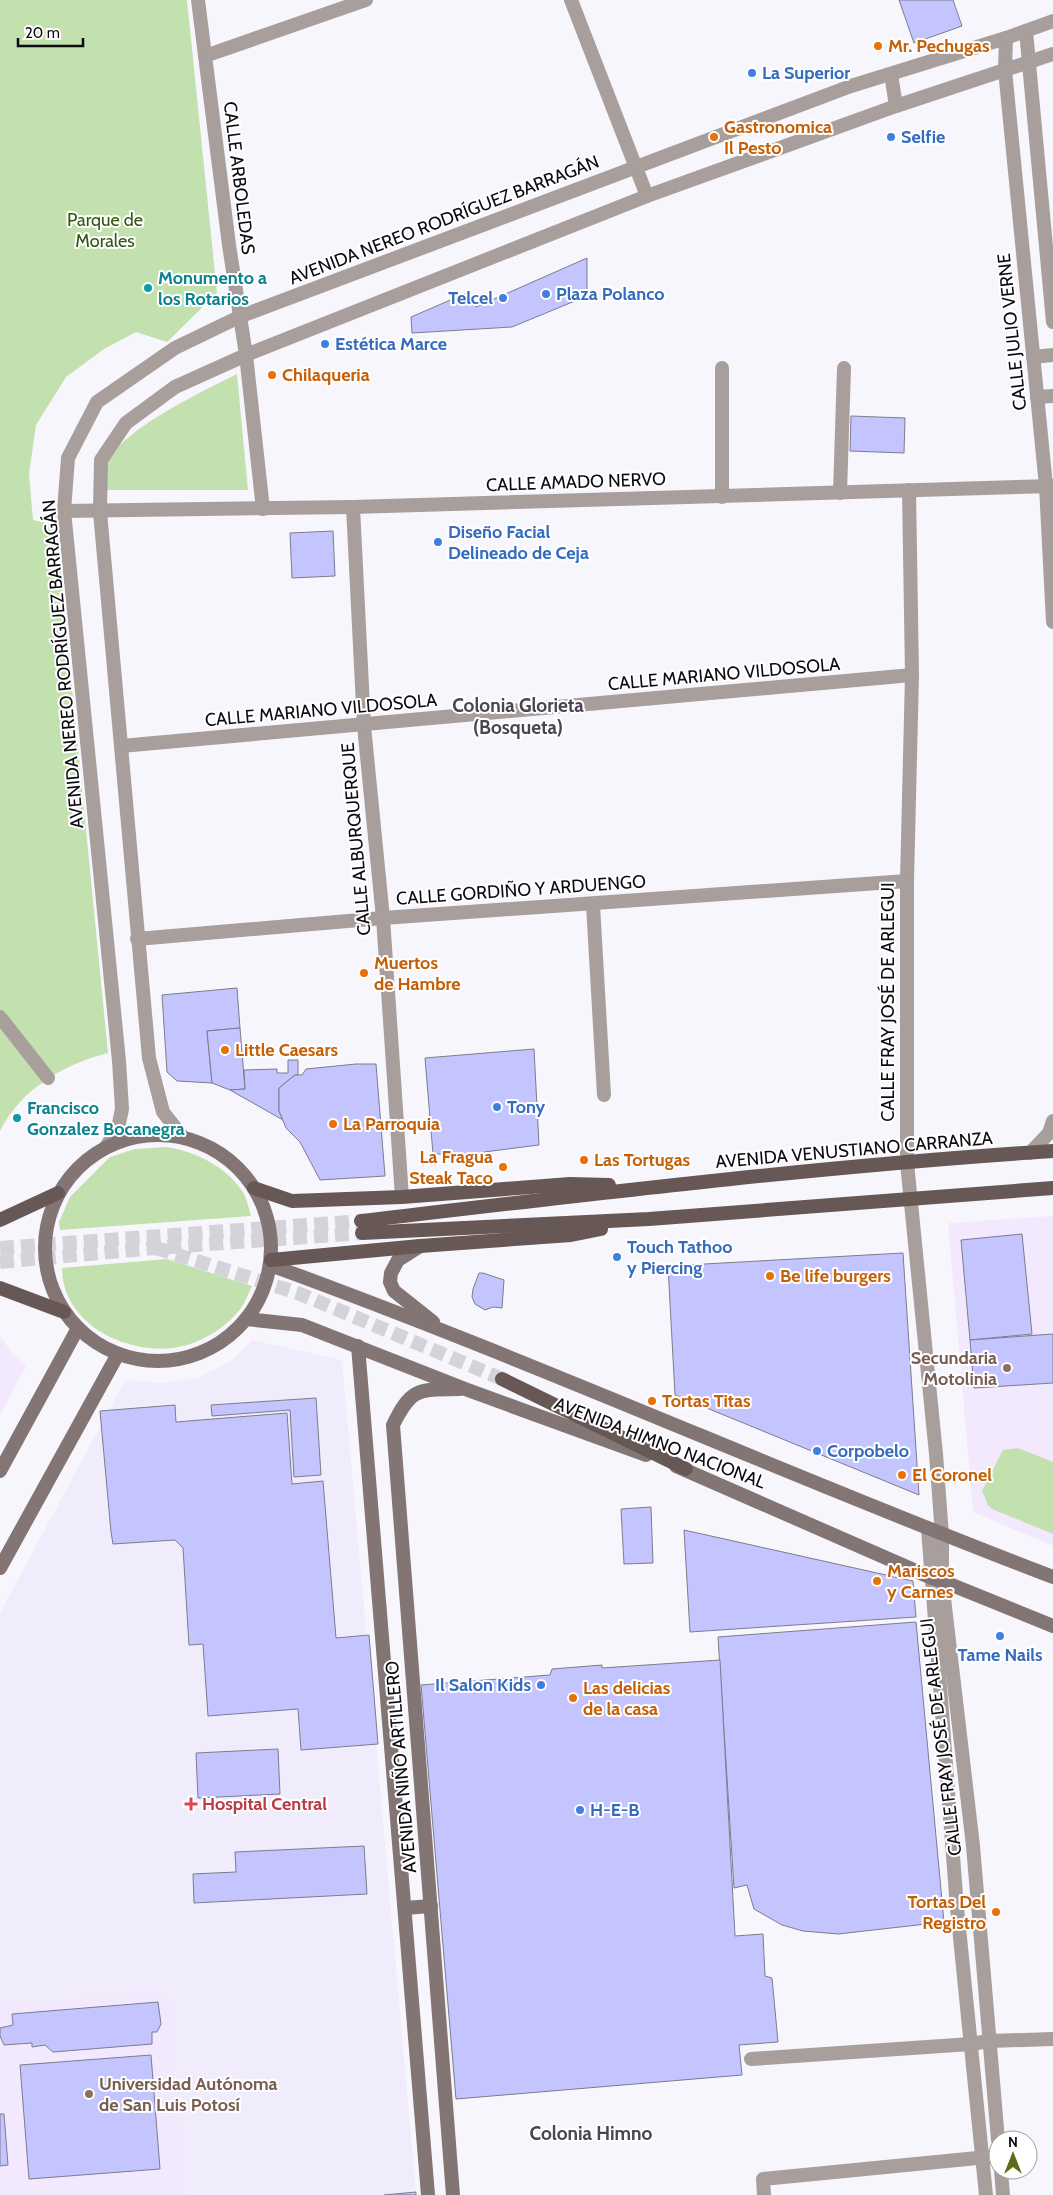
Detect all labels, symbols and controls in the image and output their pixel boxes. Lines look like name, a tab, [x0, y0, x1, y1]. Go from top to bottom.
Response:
scale bar	[18, 15, 82, 47]
text: 20 m	[25, 24, 60, 42]
place label: Mr. Pechugas	[888, 35, 990, 57]
marker: Mr. Pechugas	[872, 40, 884, 52]
place label: La Superior	[762, 62, 850, 84]
marker: La Superior	[746, 67, 758, 79]
street label: CALLE ARBOLEDAS	[219, 100, 259, 256]
place label: Gastronomica Il Pesto	[724, 116, 832, 159]
place label: Selfie	[901, 126, 945, 148]
marker: Gastronomica Il Pesto	[708, 131, 720, 143]
marker: Selfie	[885, 131, 897, 143]
street label: AVENIDA NEREO RODRÍGUEZ BARRAGÁN	[286, 151, 602, 289]
park label: Parque de Morales	[67, 209, 143, 252]
street label: CALLE JULIO VERNE	[993, 252, 1031, 412]
place label: Monumento a los Rotarios	[158, 267, 267, 310]
marker: Monumento a los Rotarios	[142, 282, 154, 294]
place label: Plaza Polanco	[556, 283, 665, 305]
place label: Telcel	[448, 287, 493, 309]
marker: Plaza Polanco	[540, 288, 552, 300]
marker: Telcel	[497, 292, 509, 304]
place label: Estética Marce	[335, 333, 447, 355]
marker: Estética Marce	[319, 338, 331, 350]
place label: Chilaqueria	[282, 364, 370, 386]
marker: Chilaqueria	[266, 369, 278, 381]
street label: CALLE AMADO NERVO	[486, 468, 666, 496]
street label: AVENIDA NEREO RODRÍGUEZ BARRAGÁN	[38, 499, 88, 829]
place label: Diseño Facial Delineado de Ceja	[448, 521, 589, 564]
marker: Diseño Facial Delineado de Ceja	[432, 536, 444, 548]
street label: CALLE MARIANO VILDOSOLA	[607, 653, 841, 695]
street label: CALLE MARIANO VILDOSOLA	[204, 689, 438, 731]
district label: Colonia Glorieta (Bosqueta)	[452, 694, 584, 739]
street label: CALLE ALBURQUERQUE	[337, 742, 375, 936]
street label: CALLE GORDIÑO Y ARDUENGO	[395, 870, 647, 910]
street label: CALLE FRAY JOSÉ DE ARLEGUI	[877, 882, 899, 1122]
place label: Muertos de Hambre	[374, 952, 461, 995]
marker: Muertos de Hambre	[358, 967, 370, 979]
place label: Little Caesars	[235, 1039, 338, 1061]
marker: Little Caesars	[219, 1044, 231, 1056]
place label: Tony	[507, 1096, 546, 1118]
place label: Francisco Gonzalez Bocanegra	[27, 1097, 185, 1140]
marker: Tony	[491, 1101, 503, 1113]
marker: Francisco Gonzalez Bocanegra	[11, 1112, 23, 1124]
place label: La Parroquia	[343, 1113, 440, 1135]
marker: La Parroquia	[327, 1118, 339, 1130]
street label: AVENIDA VENUSTIANO CARRANZA	[715, 1127, 993, 1173]
place label: La Fragua Steak Taco	[409, 1146, 493, 1189]
place label: Las Tortugas	[594, 1149, 691, 1171]
marker: Las Tortugas	[578, 1154, 590, 1166]
marker: La Fragua Steak Taco	[497, 1161, 509, 1173]
place label: Touch Tathoo y Piercing	[627, 1236, 732, 1279]
marker: Touch Tathoo y Piercing	[611, 1251, 623, 1263]
place label: Be life burgers	[780, 1265, 891, 1287]
marker: Be life burgers	[764, 1270, 776, 1282]
place label: Secundaria Motolinia	[911, 1347, 997, 1390]
marker: Secundaria Motolinia	[1001, 1362, 1013, 1374]
place label: Tortas Titas	[662, 1390, 751, 1412]
street label: AVENIDA HIMNO NACIONAL	[551, 1392, 769, 1494]
marker: Tortas Titas	[646, 1395, 658, 1407]
place label: Corpobelo	[827, 1440, 909, 1462]
marker: Corpobelo	[811, 1445, 823, 1457]
place label: El Coronel	[912, 1464, 992, 1486]
marker: El Coronel	[896, 1469, 908, 1481]
place label: Mariscos y Carnes	[887, 1560, 955, 1603]
marker: Mariscos y Carnes	[871, 1575, 883, 1587]
street label: CALLE FRAY JOSÉ DE ARLEGUI	[916, 1617, 966, 1857]
marker: Tame Nails	[994, 1630, 1006, 1642]
place label: Tame Nails	[957, 1644, 1043, 1666]
street label: AVENIDA NIÑO ARTILLERO	[381, 1660, 421, 1874]
place label: Il Salon Kids	[435, 1674, 531, 1696]
place label: Las delicias de la casa	[583, 1677, 671, 1720]
marker: Il Salon Kids	[535, 1679, 547, 1691]
marker: Las delicias de la casa	[567, 1692, 579, 1704]
place label: Hospital Central	[202, 1793, 327, 1815]
marker: Hospital Central	[184, 1797, 198, 1811]
place label: H-E-B	[590, 1799, 640, 1821]
marker: H-E-B	[574, 1804, 586, 1816]
place label: Tortas Del Registro	[907, 1891, 986, 1934]
marker: Tortas Del Registro	[990, 1906, 1002, 1918]
place label: Universidad Autónoma de San Luis Potosí	[99, 2073, 278, 2116]
marker: Universidad Autónoma de San Luis Potosí	[83, 2088, 95, 2100]
district label: Colonia Himno	[530, 2122, 653, 2145]
north arrow	[988, 2130, 1038, 2180]
text: N	[1008, 2133, 1018, 2151]

